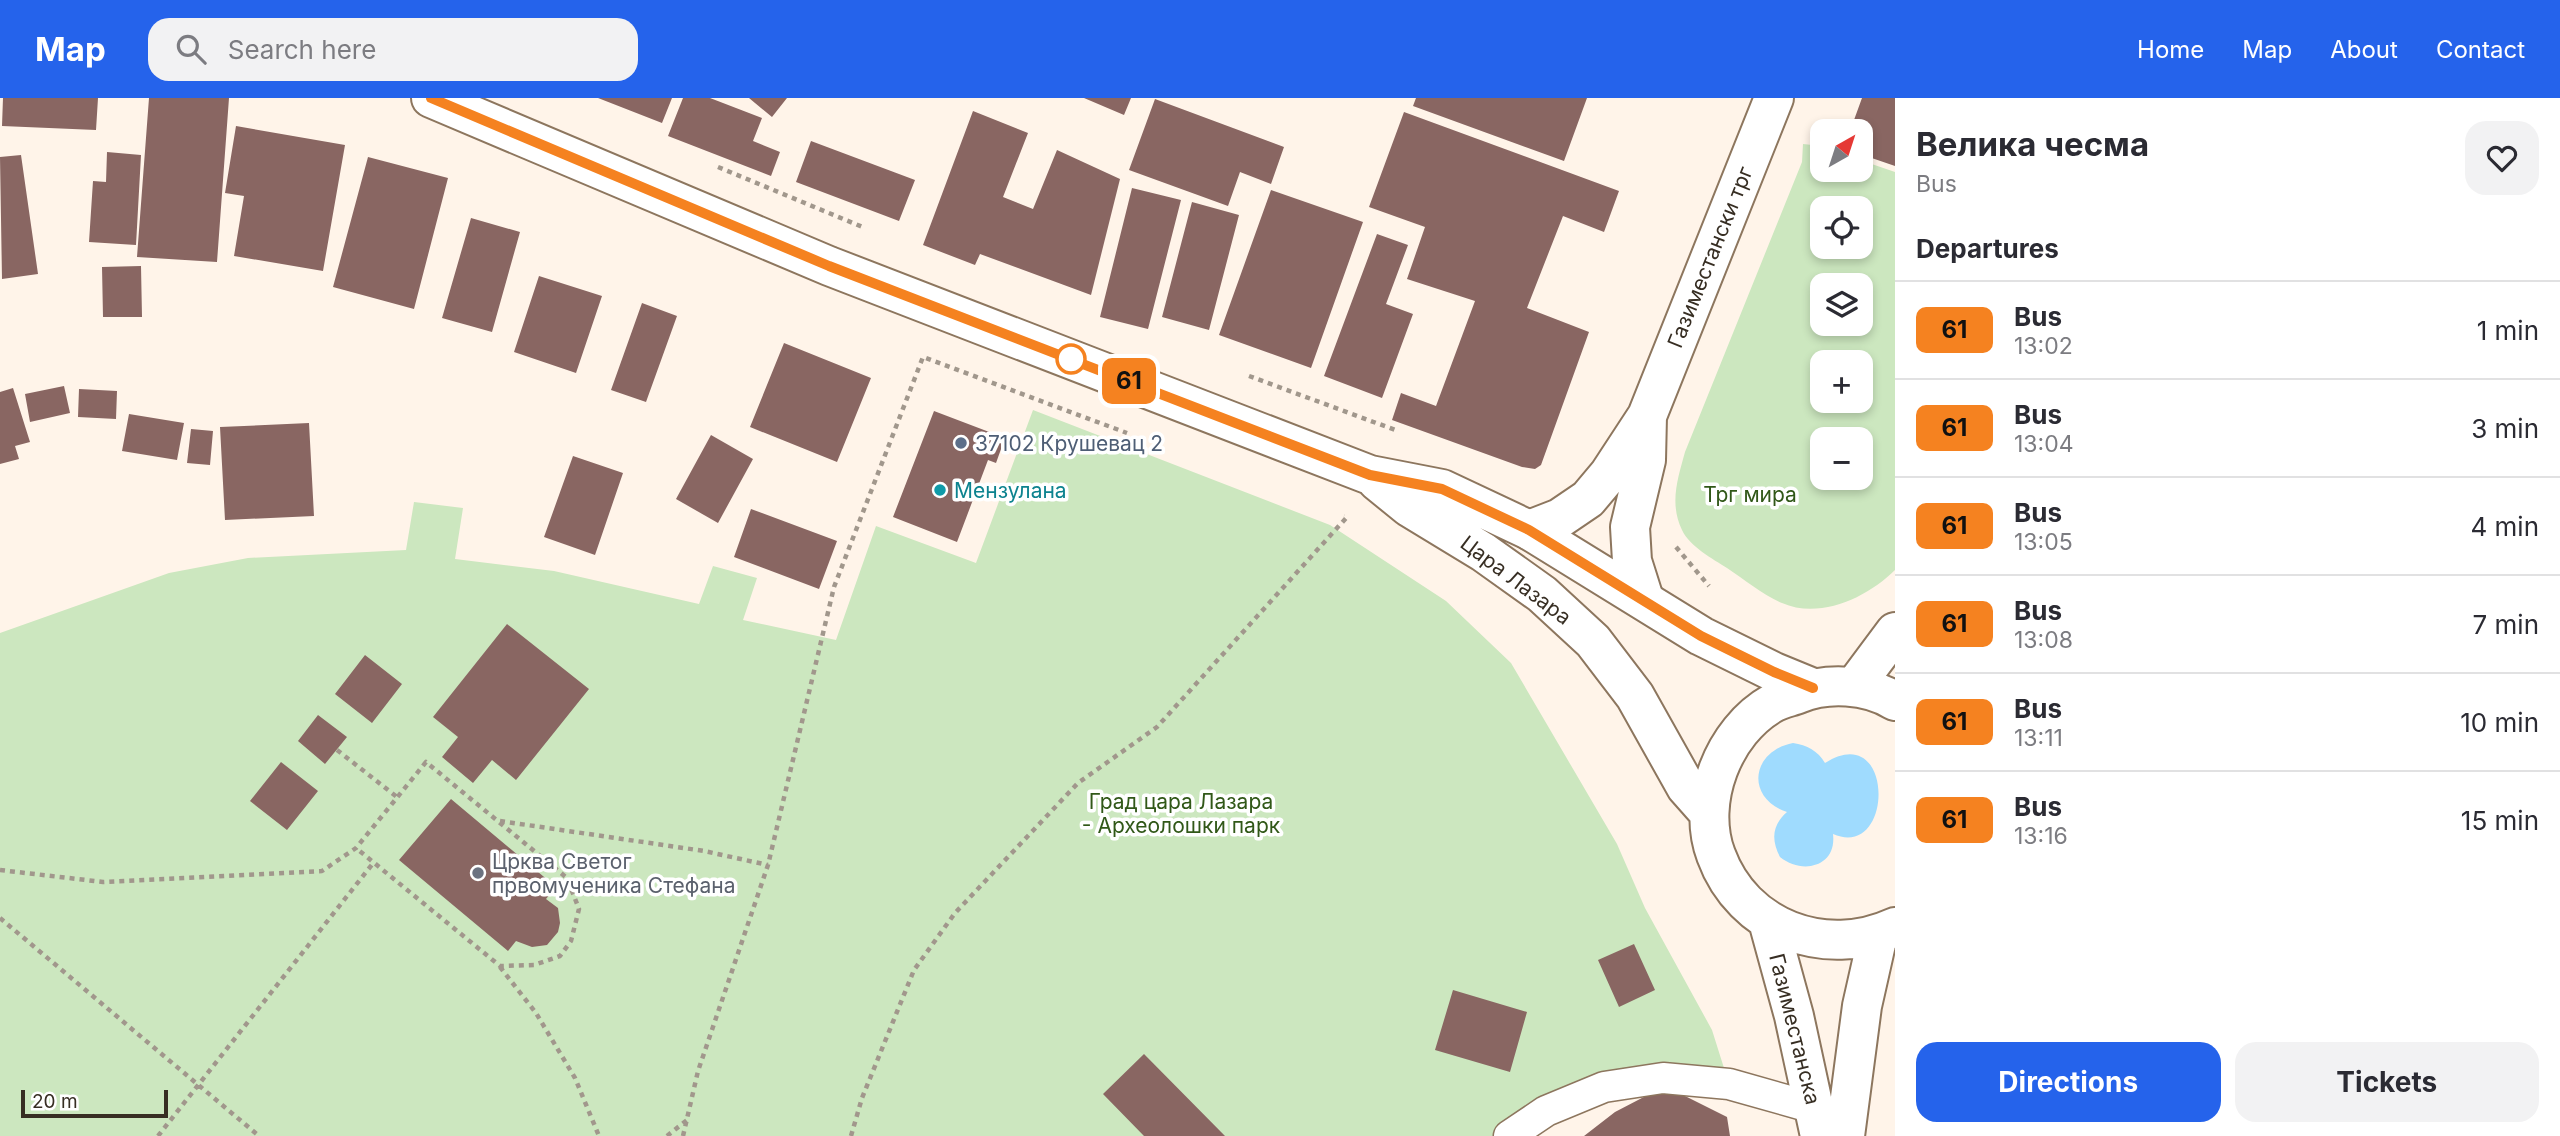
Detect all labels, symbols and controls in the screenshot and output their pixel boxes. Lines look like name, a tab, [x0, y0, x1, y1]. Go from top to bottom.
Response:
search box	[148, 18, 638, 81]
text: Map	[35, 29, 106, 69]
icon: search	[172, 30, 210, 68]
text: Search here	[228, 34, 376, 65]
text: Home	[2137, 35, 2204, 64]
text: Map	[2242, 35, 2292, 64]
text: About	[2330, 35, 2398, 64]
text: Contact	[2436, 35, 2525, 64]
north arrow	[1810, 119, 1872, 182]
map controls	[1810, 119, 1873, 490]
button: heart	[2465, 121, 2539, 195]
text: Велика чесма	[1916, 124, 2149, 164]
street label: Газиместански трг	[1662, 163, 1758, 351]
text: Bus	[1916, 170, 1957, 198]
button: locate	[1810, 196, 1873, 259]
text: Departures	[1916, 233, 2059, 264]
button: layers	[1810, 273, 1873, 336]
text: Bus	[2014, 301, 2062, 332]
text: 61	[1942, 315, 1967, 344]
text: 1 min	[2477, 315, 2539, 346]
text: 13:02	[2014, 332, 2073, 360]
unlabelled marker	[1056, 344, 1086, 374]
button: +	[1810, 350, 1873, 413]
line badge: 61	[1098, 358, 1160, 404]
text: 61	[1116, 366, 1142, 395]
text: Bus	[2014, 399, 2062, 430]
text: 61	[1942, 413, 1967, 442]
text: 3 min	[2471, 413, 2539, 444]
button: −	[1810, 427, 1873, 490]
text: 13:04	[2014, 430, 2074, 458]
place label: 37102 Крушевац 2	[975, 431, 1163, 456]
marker: 37102 Крушевац 2	[953, 435, 969, 451]
place label: Мензулана	[954, 478, 1067, 503]
marker: Мензулана	[932, 482, 948, 498]
park label: Трг мира	[1703, 482, 1797, 507]
text: Bus	[2014, 497, 2062, 528]
text: 61	[1942, 511, 1967, 540]
text: 4 min	[2470, 511, 2539, 542]
text: 13:05	[2014, 528, 2073, 556]
street label: Цара Лазара	[1456, 530, 1576, 630]
text: Bus	[2014, 595, 2062, 626]
text: 61	[1942, 609, 1967, 638]
text: 7 min	[2473, 609, 2539, 640]
text: 13:08	[2014, 626, 2073, 654]
text: Bus	[2014, 693, 2062, 724]
text: 61	[1942, 707, 1967, 736]
text: 10 min	[2460, 707, 2539, 738]
text: 13:11	[2014, 724, 2063, 752]
park label: Град цара Лазара - Археолошки парк	[1082, 789, 1281, 838]
text: Bus	[2014, 791, 2062, 822]
text: 61	[1942, 805, 1967, 834]
text: 15 min	[2461, 805, 2539, 836]
text: 13:16	[2014, 822, 2068, 850]
place label: Црква Светог првомученика Стефана	[492, 849, 736, 898]
marker: Црква Светог првомученика Стефана	[470, 865, 486, 881]
street label: Газиместанска	[1764, 951, 1826, 1107]
button: Directions	[1916, 1042, 2221, 1122]
button: Tickets	[2235, 1042, 2539, 1122]
scale bar	[21, 1087, 168, 1119]
text: 20 m	[32, 1090, 78, 1113]

